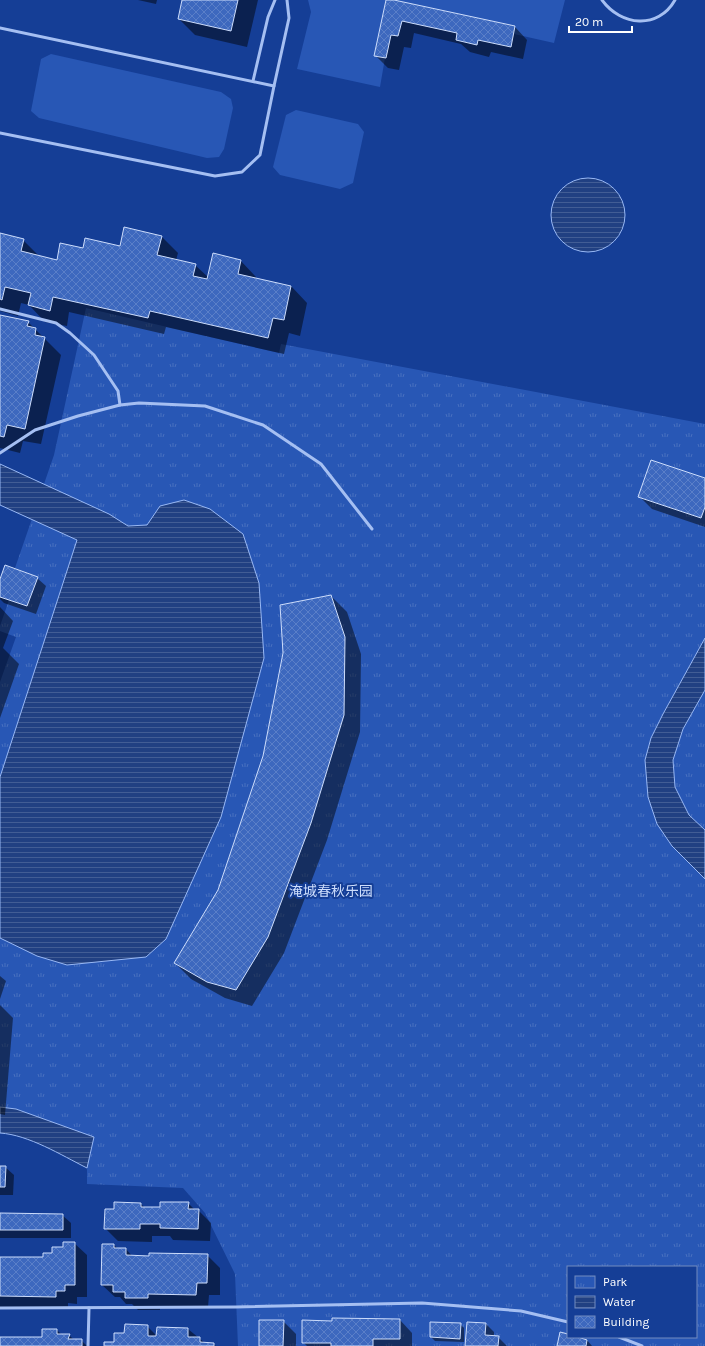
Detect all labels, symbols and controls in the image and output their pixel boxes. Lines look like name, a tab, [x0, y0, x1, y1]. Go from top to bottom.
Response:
scale bar	[569, 8, 632, 34]
text: 20 m	[575, 15, 603, 29]
park label: 淹城春秋乐园	[289, 883, 373, 900]
legend	[567, 1266, 697, 1338]
text: Park	[603, 1275, 628, 1289]
text: Water	[603, 1295, 636, 1309]
text: Building	[603, 1315, 650, 1329]

